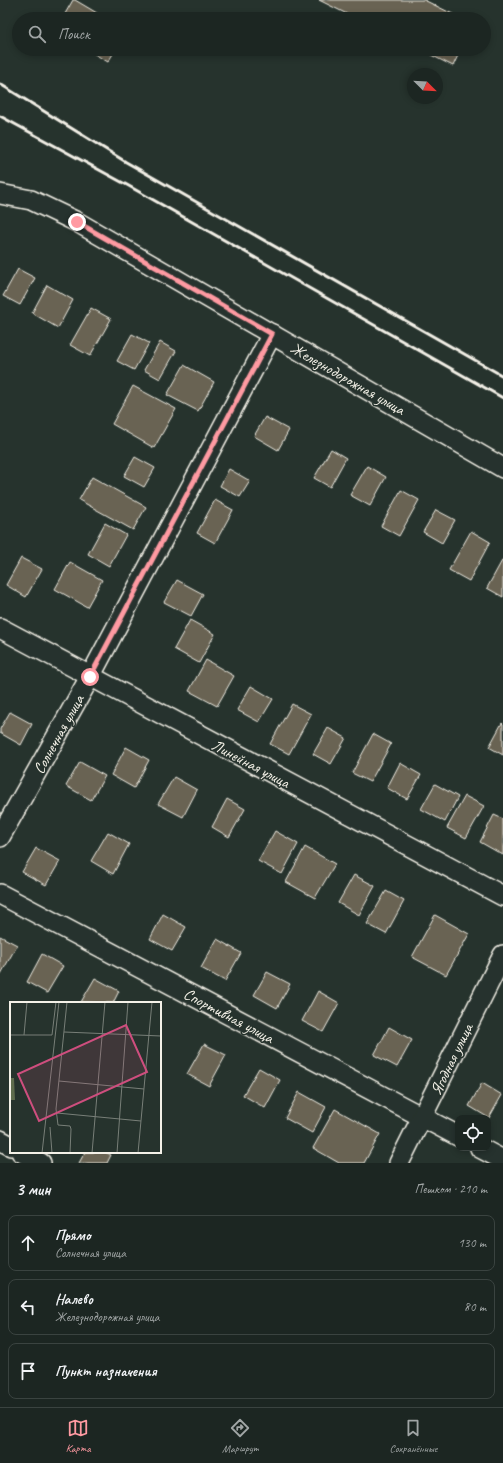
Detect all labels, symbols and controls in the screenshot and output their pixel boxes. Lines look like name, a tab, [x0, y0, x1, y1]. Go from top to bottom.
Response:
search box	[12, 12, 491, 56]
icon: search	[26, 23, 48, 45]
text: Поиск	[58, 25, 90, 44]
north arrow	[407, 68, 443, 104]
route end	[68, 213, 86, 231]
street label: Железнодорожная улица	[287, 338, 409, 420]
route start	[81, 668, 99, 686]
street label: Солнечная улица	[29, 691, 89, 778]
street label: Линейная улица	[208, 735, 294, 794]
street label: Спортивная улица	[180, 984, 278, 1048]
inset map	[10, 1002, 161, 1153]
street label: Ягодная улица	[426, 1019, 478, 1098]
map controls	[455, 1115, 491, 1151]
button: locate	[455, 1115, 491, 1151]
text: 3 мин	[16, 1179, 51, 1200]
text: Пешком · 210 m	[414, 1181, 487, 1197]
text: Прямо	[55, 1226, 91, 1245]
icon: ahead	[17, 1232, 39, 1254]
text: 130 m	[458, 1235, 486, 1251]
text: Солнечная улица	[55, 1245, 126, 1261]
text: Налево	[55, 1290, 93, 1309]
icon: left	[17, 1296, 39, 1318]
text: 80 m	[464, 1299, 486, 1315]
text: Железнодорожная улица	[55, 1309, 160, 1325]
icon: arrive	[17, 1360, 39, 1382]
text: Пункт назначения	[55, 1362, 157, 1381]
tab: Карта	[66, 1417, 91, 1455]
tab: Маршрут	[222, 1417, 258, 1455]
tab: Сохранённые	[390, 1417, 437, 1455]

